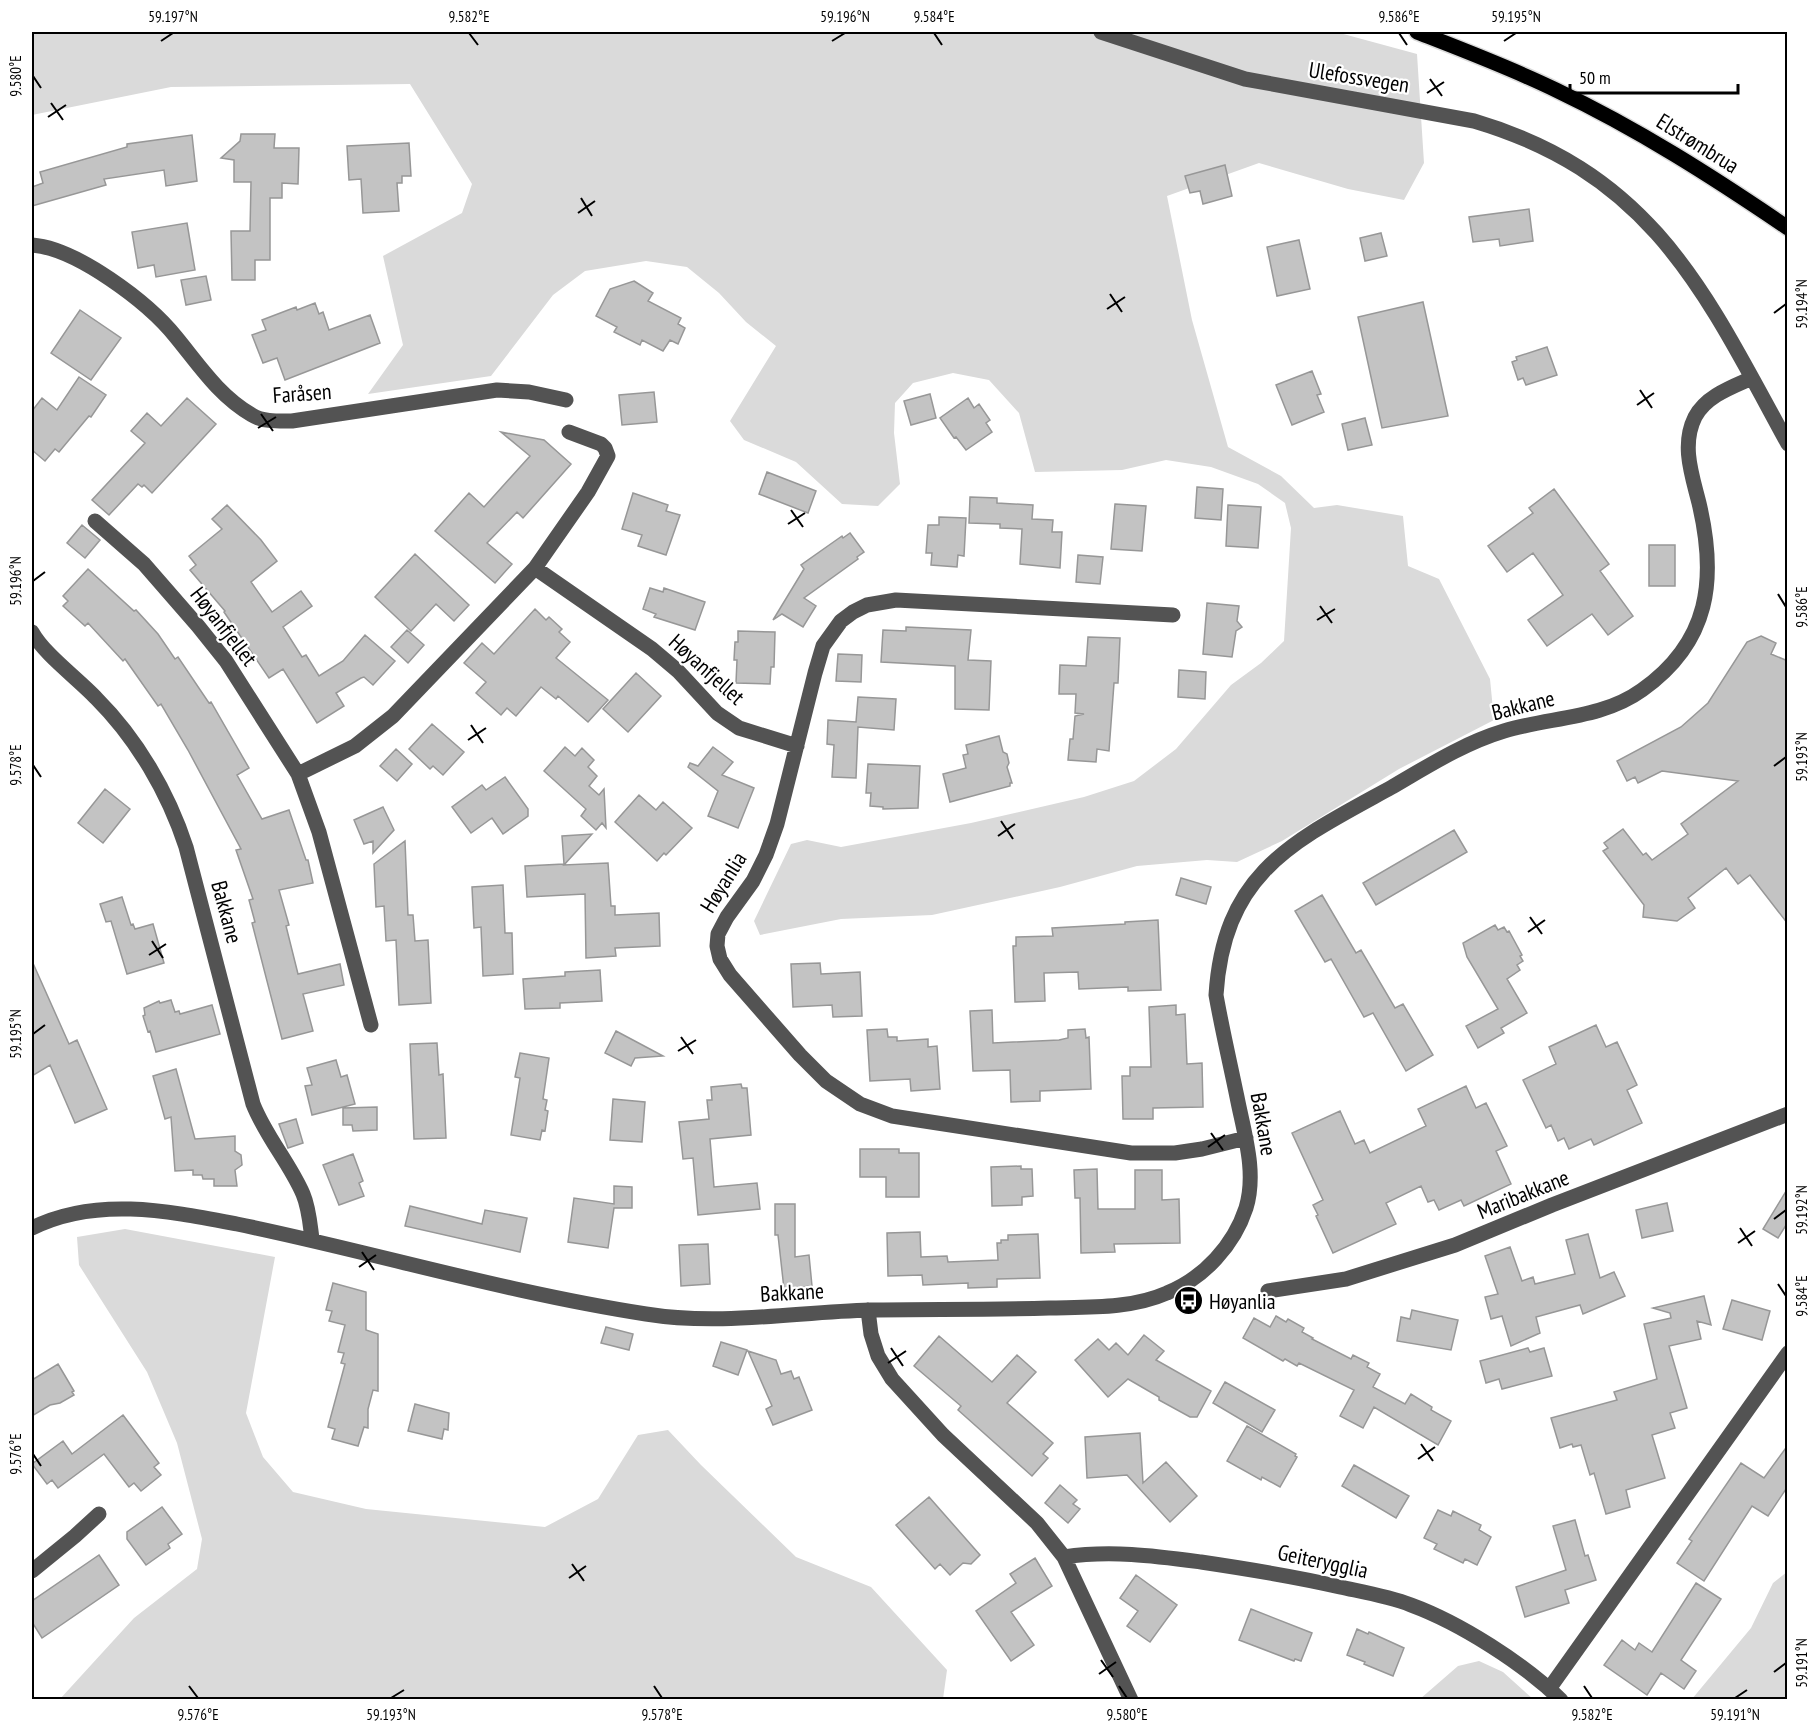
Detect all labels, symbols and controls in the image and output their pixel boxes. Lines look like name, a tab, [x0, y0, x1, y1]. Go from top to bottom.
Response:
text: 59.197°N	[148, 7, 198, 26]
text: 9.582°E	[448, 7, 490, 26]
text: 59.196°N	[820, 7, 870, 26]
text: 9.584°E	[913, 7, 955, 26]
text: 9.586°E	[1378, 7, 1420, 26]
text: 59.195°N	[1491, 7, 1541, 26]
text: 9.580°E	[6, 55, 25, 97]
street label: Ulefossvegen	[1307, 55, 1411, 99]
scale bar	[1570, 57, 1738, 95]
text: 50 m	[1579, 66, 1611, 89]
street label: Elstrømbrua	[1652, 107, 1744, 179]
text: 59.194°N	[1792, 279, 1811, 329]
street label: Faråsen	[272, 377, 332, 409]
text: 59.196°N	[6, 556, 25, 606]
street label: Høyanfjellet	[184, 581, 264, 671]
text: 9.586°E	[1792, 586, 1811, 628]
street label: Høyanfjellet	[663, 628, 751, 710]
street label: Bakkane	[1489, 684, 1557, 726]
text: 59.193°N	[1792, 732, 1811, 782]
text: 9.578°E	[6, 744, 25, 786]
street label: Høyanlia	[693, 846, 753, 918]
street label: Bakkane	[205, 878, 249, 946]
text: 59.195°N	[6, 1009, 25, 1059]
street label: Bakkane	[1245, 1090, 1283, 1158]
street label: Maribakkane	[1473, 1163, 1573, 1225]
text: 59.192°N	[1792, 1185, 1811, 1235]
text: 9.584°E	[1792, 1275, 1811, 1317]
street label: Bakkane	[759, 1276, 825, 1308]
bus stop icon: Høyanlia	[1172, 1285, 1204, 1317]
place label: Høyanlia	[1209, 1287, 1276, 1315]
text: 9.576°E	[6, 1433, 25, 1475]
street label: Geiterygglia	[1275, 1538, 1371, 1584]
text: 59.191°N	[1792, 1638, 1811, 1688]
text: 9.576°E	[177, 1705, 219, 1724]
text: 59.193°N	[366, 1705, 416, 1724]
text: 9.578°E	[641, 1705, 683, 1724]
text: 9.580°E	[1106, 1705, 1148, 1724]
text: 9.582°E	[1571, 1705, 1613, 1724]
text: 59.191°N	[1710, 1705, 1760, 1724]

